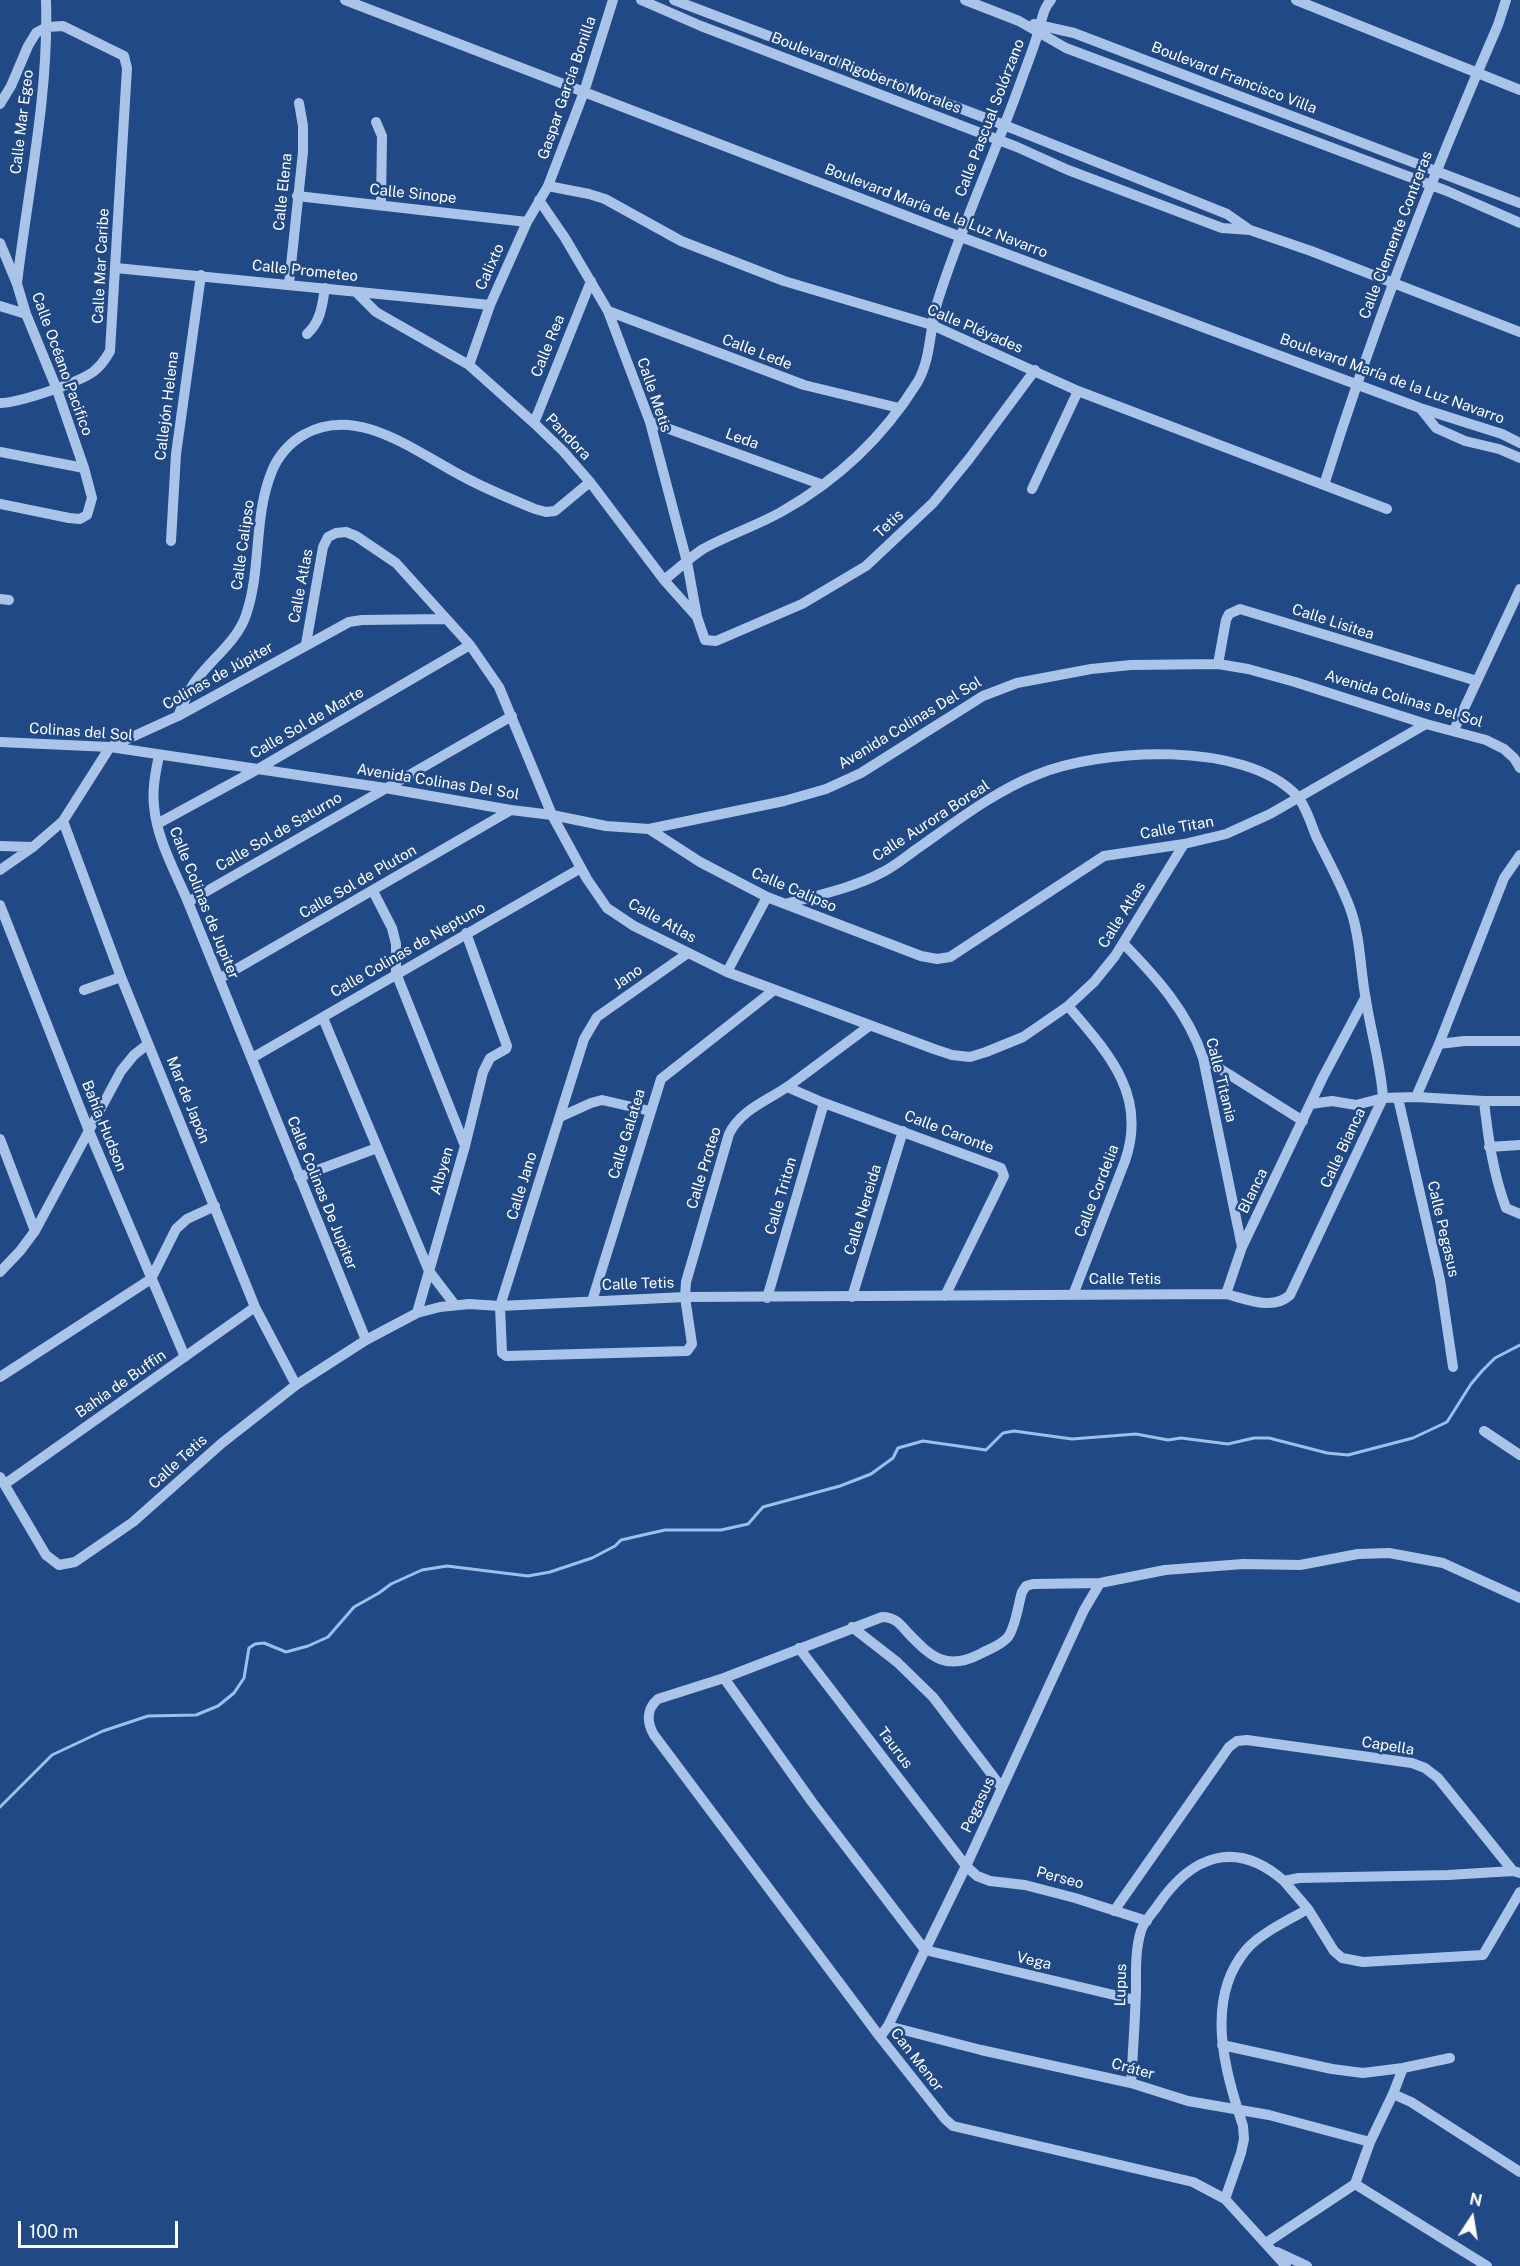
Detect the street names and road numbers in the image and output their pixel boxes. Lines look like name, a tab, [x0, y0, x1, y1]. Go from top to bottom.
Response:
street label: Gaspar García Bonilla	[534, 14, 600, 162]
street label: Boulevard Rigoberto Morales	[769, 28, 963, 118]
street label: Calle Pascual Solórzano	[952, 37, 1028, 199]
street label: Boulevard Francisco Villa	[1149, 38, 1319, 118]
street label: Calle Mar Egeo	[7, 69, 37, 175]
street label: Calle Clemente Contreras	[1356, 149, 1436, 321]
street label: Calle Elena	[270, 152, 296, 232]
street label: Boulevard María de la Luz Navarro	[822, 160, 1050, 262]
street label: Calle Sinope	[369, 180, 457, 208]
street label: Calle Mar Caribe	[89, 208, 113, 324]
street label: Calixto	[472, 241, 508, 293]
street label: Calle Prometeo	[251, 256, 359, 286]
street label: Calle Océano Pacifico	[28, 290, 96, 438]
street label: Calle Pléyades	[924, 301, 1026, 357]
street label: Calle Rea	[527, 312, 569, 380]
street label: Calle Lede	[719, 330, 795, 374]
street label: Boulevard María de la Luz Navarro	[1277, 330, 1507, 428]
street label: Callejón Helena	[151, 350, 183, 462]
street label: Calle Metis	[633, 355, 675, 435]
street label: Pandora	[541, 410, 595, 464]
street label: Leda	[723, 425, 761, 453]
street label: Calle Calipso	[228, 499, 258, 591]
street label: Tetis	[871, 506, 907, 542]
street label: Calle Atlas	[285, 547, 317, 625]
street label: Calle Lisitea	[1290, 600, 1376, 644]
street label: Colinas de Júpiter	[160, 638, 276, 714]
street label: Avenida Colinas Del Sol	[1323, 666, 1485, 732]
street label: Avenida Colinas Del Sol	[835, 673, 985, 773]
street label: Calle Sol de Marte	[247, 683, 367, 763]
street label: Colinas del Sol	[29, 719, 133, 745]
street label: Avenida Colinas Del Sol	[355, 760, 521, 804]
street label: Calle Aurora Boreal	[869, 776, 993, 866]
street label: Calle Sol de Saturno	[213, 789, 345, 875]
street label: Calle Titan	[1139, 813, 1215, 843]
street label: Calle Colinas de Jupiter	[165, 824, 243, 982]
street label: Calle Sol de Pluton	[296, 841, 420, 923]
street label: Calle Calipso	[749, 864, 839, 916]
street label: Calle Atlas	[1094, 878, 1150, 952]
street label: Calle Atlas	[625, 895, 699, 947]
street label: Calle Colinas de Neptuno	[328, 898, 488, 1002]
street label: Jano	[610, 961, 646, 993]
street label: Calle Titania	[1202, 1036, 1240, 1124]
street label: Mar de Japón	[162, 1054, 214, 1146]
street label: Bahía Hudson	[78, 1078, 130, 1174]
street label: Calle Galatea	[605, 1087, 649, 1181]
street label: Calle Bianca	[1317, 1105, 1369, 1191]
street label: Calle Caronte	[902, 1107, 996, 1157]
street label: Calle Colinas De Jupiter	[283, 1114, 361, 1272]
street label: Calle Proteo	[683, 1125, 725, 1211]
street label: Calle Cordelia	[1071, 1142, 1123, 1240]
street label: Albyen	[427, 1145, 457, 1197]
street label: Calle Jano	[503, 1150, 541, 1222]
street label: Calle Triton	[761, 1155, 801, 1237]
street label: Calle Nereida	[841, 1162, 885, 1258]
street label: Blanca	[1234, 1166, 1272, 1216]
street label: Calle Pegasus	[1423, 1179, 1463, 1279]
street label: Calle Tetis	[1089, 1270, 1161, 1288]
street label: Calle Tetis	[602, 1274, 674, 1294]
street label: Bahía de Buffin	[72, 1346, 170, 1422]
street label: Calle Tetis	[145, 1431, 211, 1493]
street label: Taurus	[874, 1724, 916, 1772]
street label: Capella	[1360, 1733, 1416, 1759]
street label: Pegasus	[957, 1774, 999, 1836]
street label: Perseo	[1034, 1863, 1086, 1893]
street label: Vega	[1015, 1948, 1053, 1974]
street label: Lupus	[1111, 1963, 1131, 2007]
street label: Can Menor	[887, 2025, 947, 2095]
street label: Cráter	[1109, 2055, 1157, 2083]

